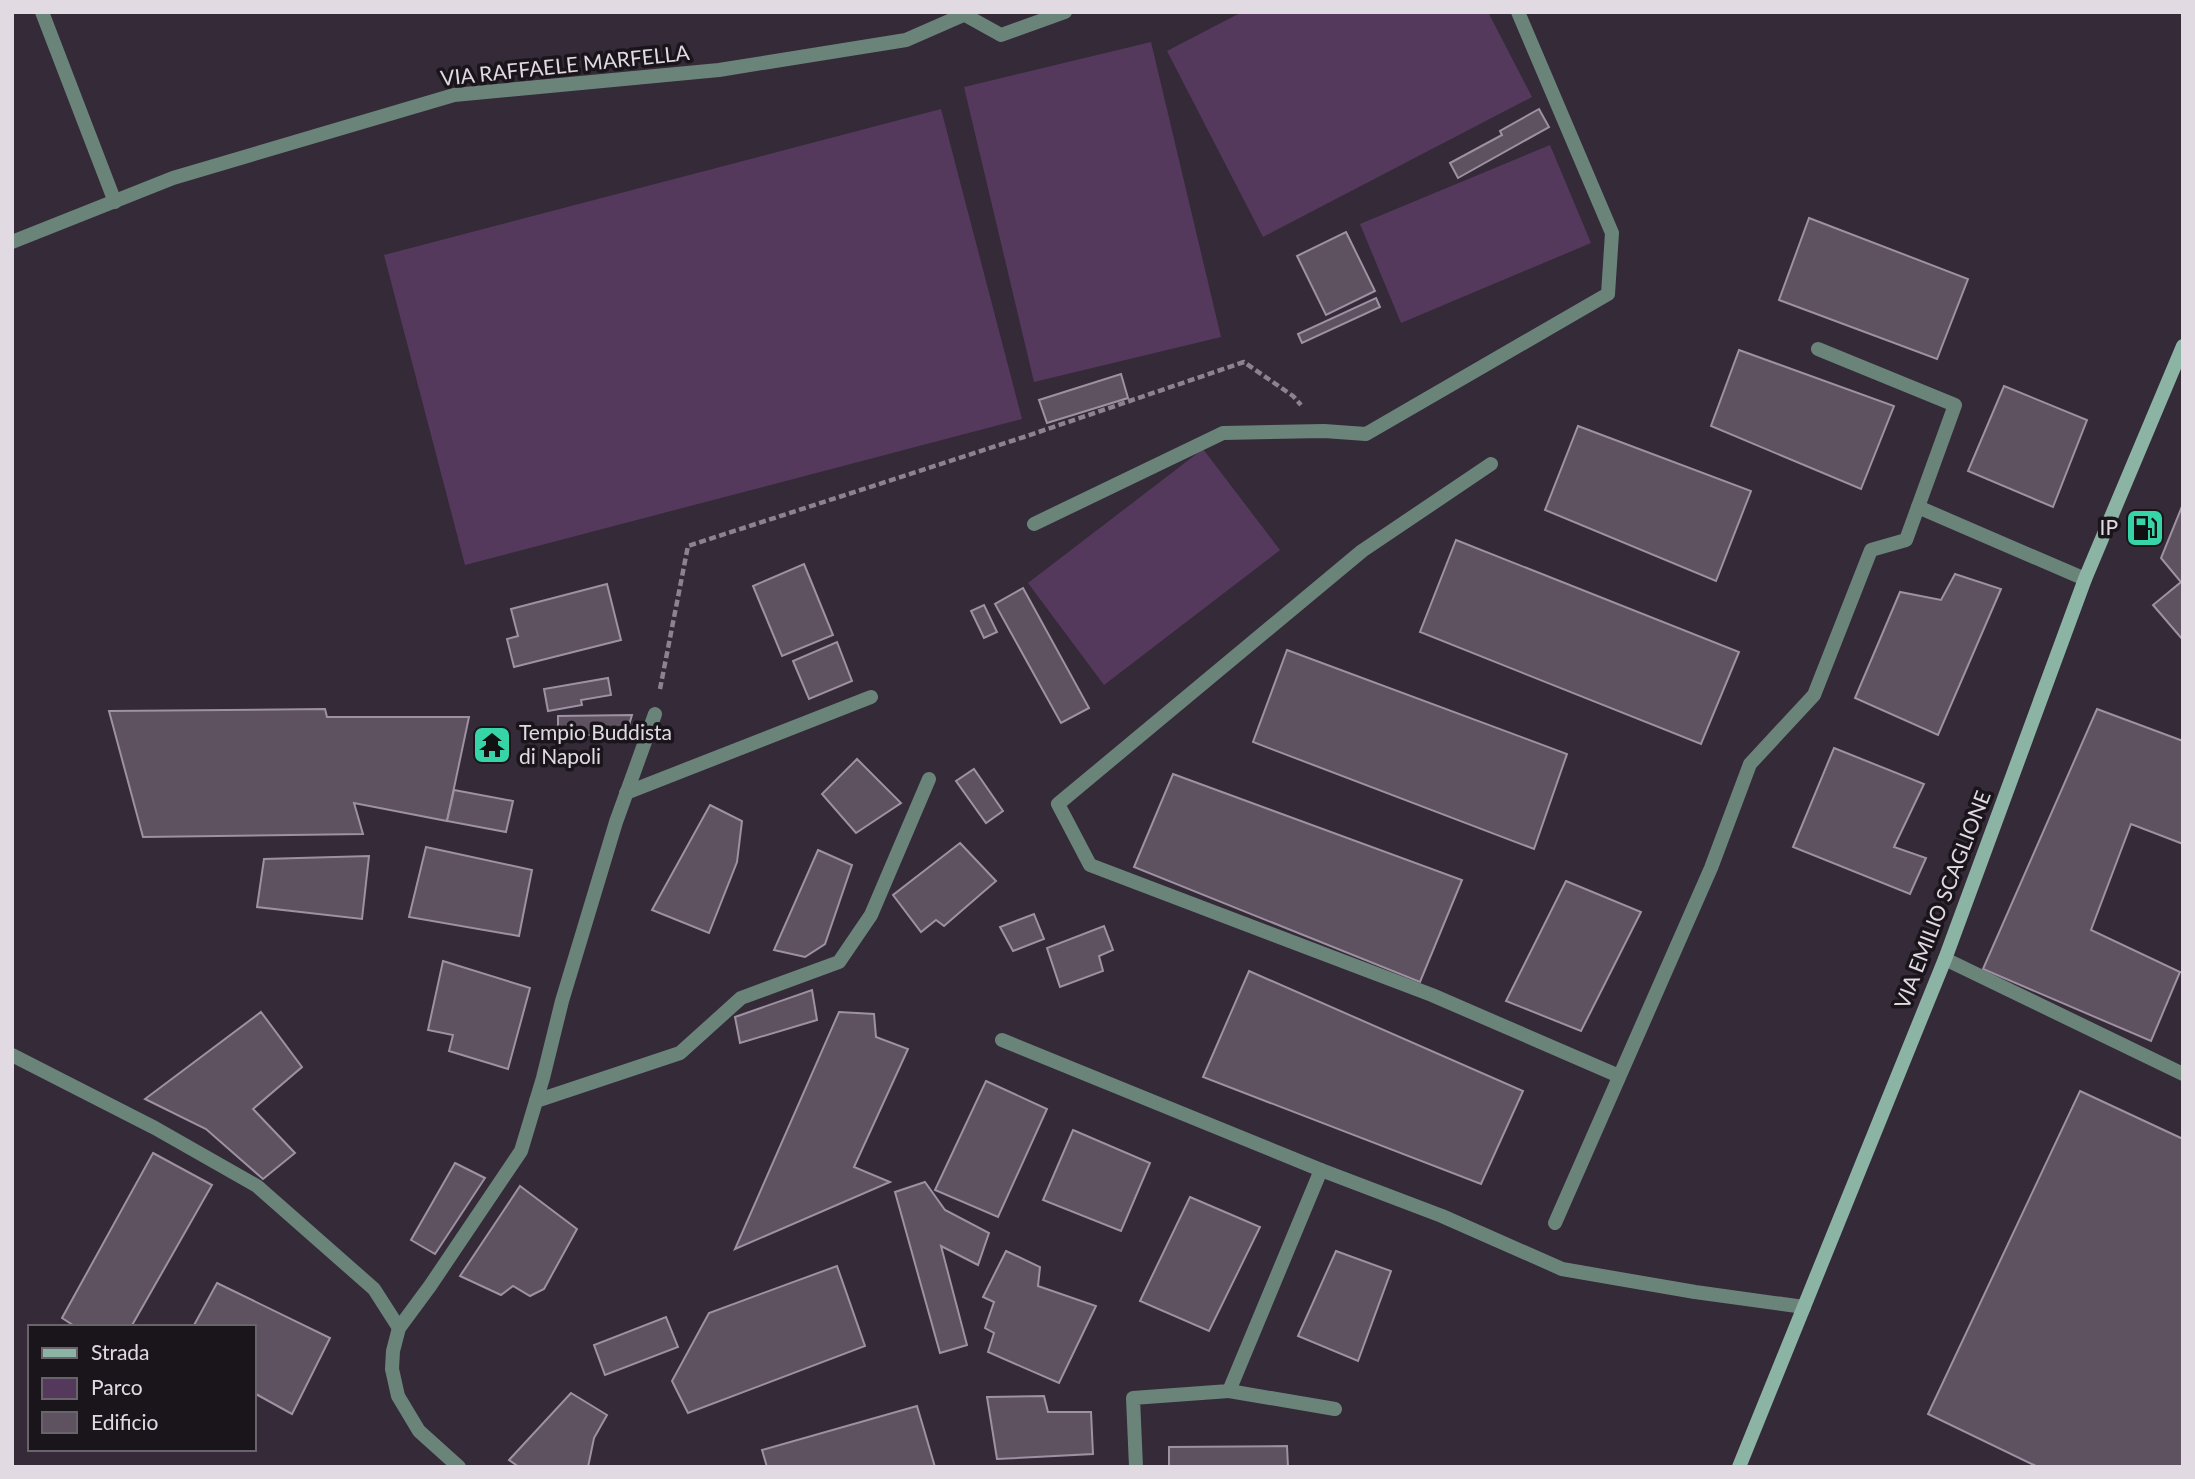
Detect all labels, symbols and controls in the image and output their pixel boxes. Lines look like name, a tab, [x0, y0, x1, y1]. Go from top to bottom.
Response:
street label: VIA RAFFAELE MARFELLA	[439, 39, 691, 90]
fuel station icon: IP	[2124, 507, 2166, 549]
place label: IP	[2100, 514, 2118, 539]
place label: Tempio Buddista di Napoli	[519, 719, 672, 768]
temple icon: Tempio Buddista di Napoli	[471, 724, 513, 766]
street label: VIA EMILIO SCAGLIONE	[1888, 787, 1995, 1012]
legend	[28, 1325, 256, 1451]
text: Strada	[91, 1339, 150, 1364]
text: Parco	[91, 1374, 143, 1399]
text: Edificio	[91, 1409, 159, 1434]

